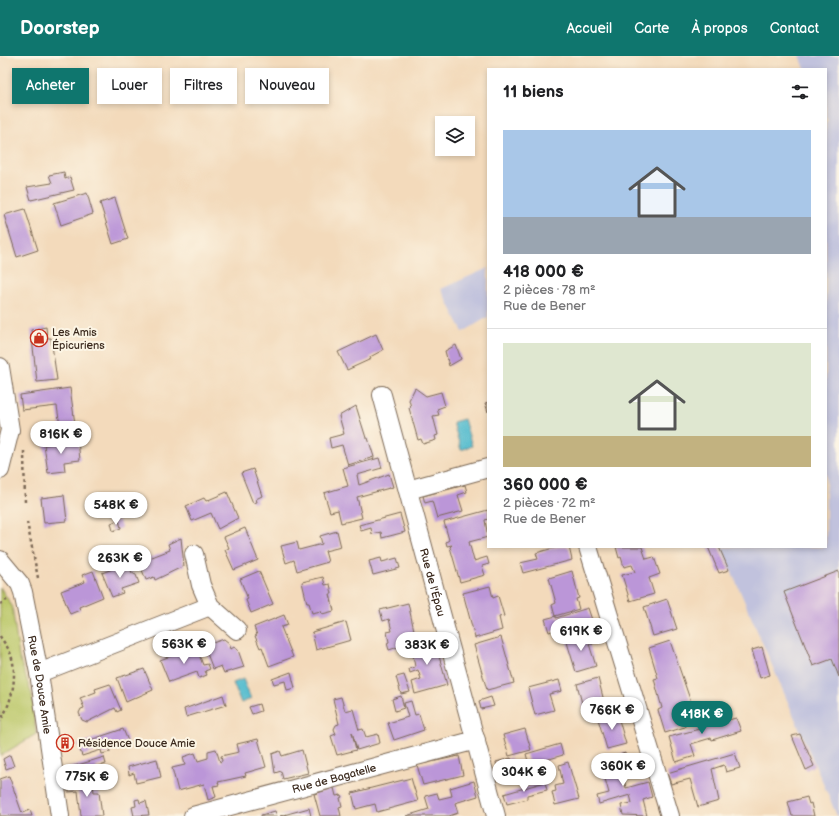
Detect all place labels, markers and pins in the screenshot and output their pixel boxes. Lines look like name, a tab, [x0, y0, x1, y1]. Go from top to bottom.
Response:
place label: Les Amis Épicuriens	[52, 326, 105, 352]
shop icon: Les Amis Épicuriens	[29, 328, 49, 348]
pin: 816K €	[28, 421, 94, 455]
pin: 548K €	[83, 492, 149, 526]
pin: 263K €	[87, 545, 153, 579]
pin: 619K €	[548, 618, 614, 652]
pin: 563K €	[151, 631, 217, 665]
pin: 383K €	[394, 632, 460, 666]
pin: 766K €	[579, 697, 645, 731]
pin: 418K €	[669, 701, 735, 735]
building icon: Résidence Douce Amie	[55, 733, 75, 753]
place label: Résidence Douce Amie	[78, 737, 196, 750]
pin: 360K €	[590, 753, 656, 787]
pin: 304K €	[491, 759, 557, 793]
pin: 775K €	[54, 764, 120, 798]

